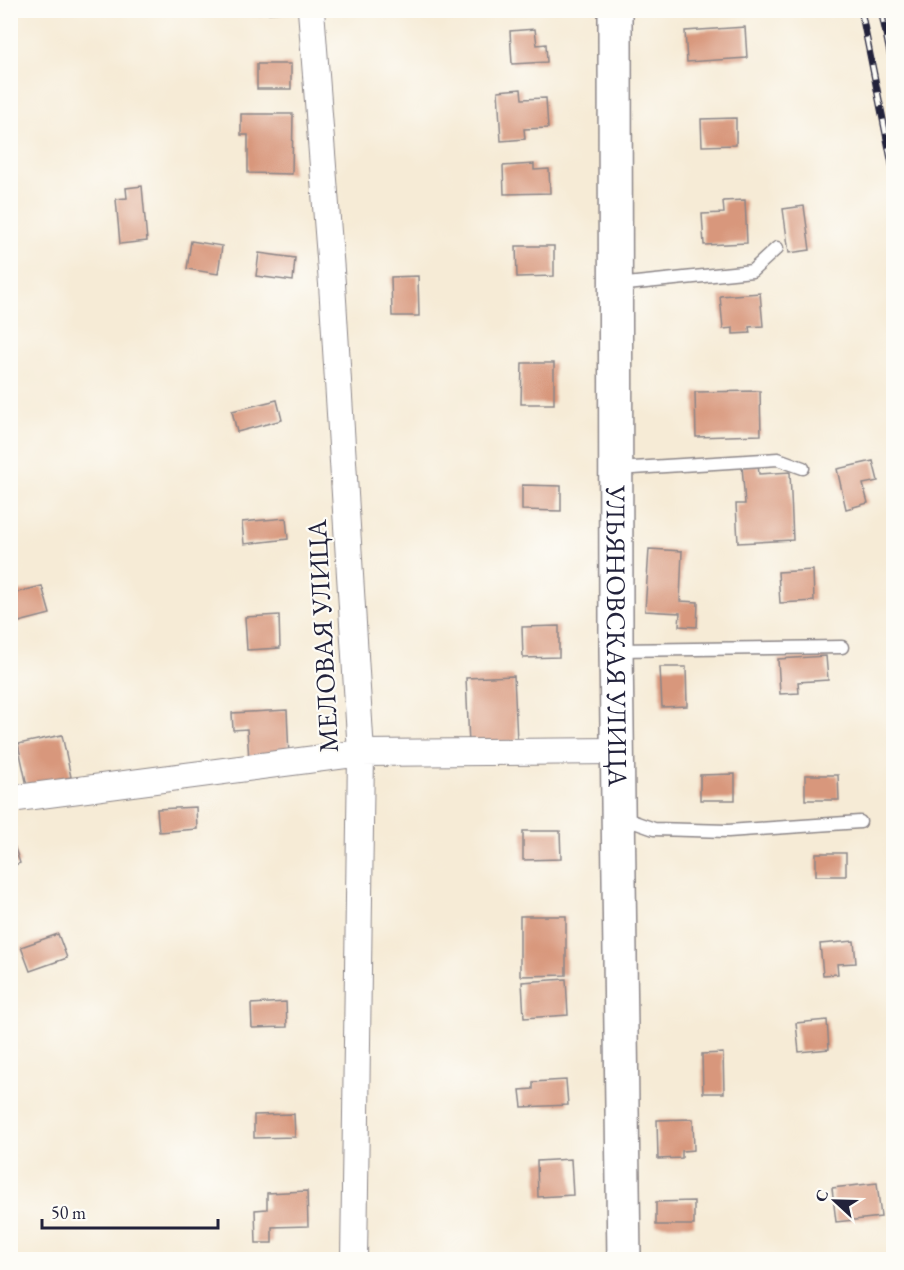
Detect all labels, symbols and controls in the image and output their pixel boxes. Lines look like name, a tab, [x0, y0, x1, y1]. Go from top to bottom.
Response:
street label: УЛЬЯНОВСКАЯ УЛИЦА	[599, 484, 636, 787]
street label: МЕЛОВАЯ УЛИЦА	[299, 518, 346, 753]
north arrow	[805, 1171, 865, 1231]
text: С	[810, 1186, 833, 1205]
scale bar	[42, 1192, 218, 1230]
text: 50 m	[51, 1201, 86, 1224]

